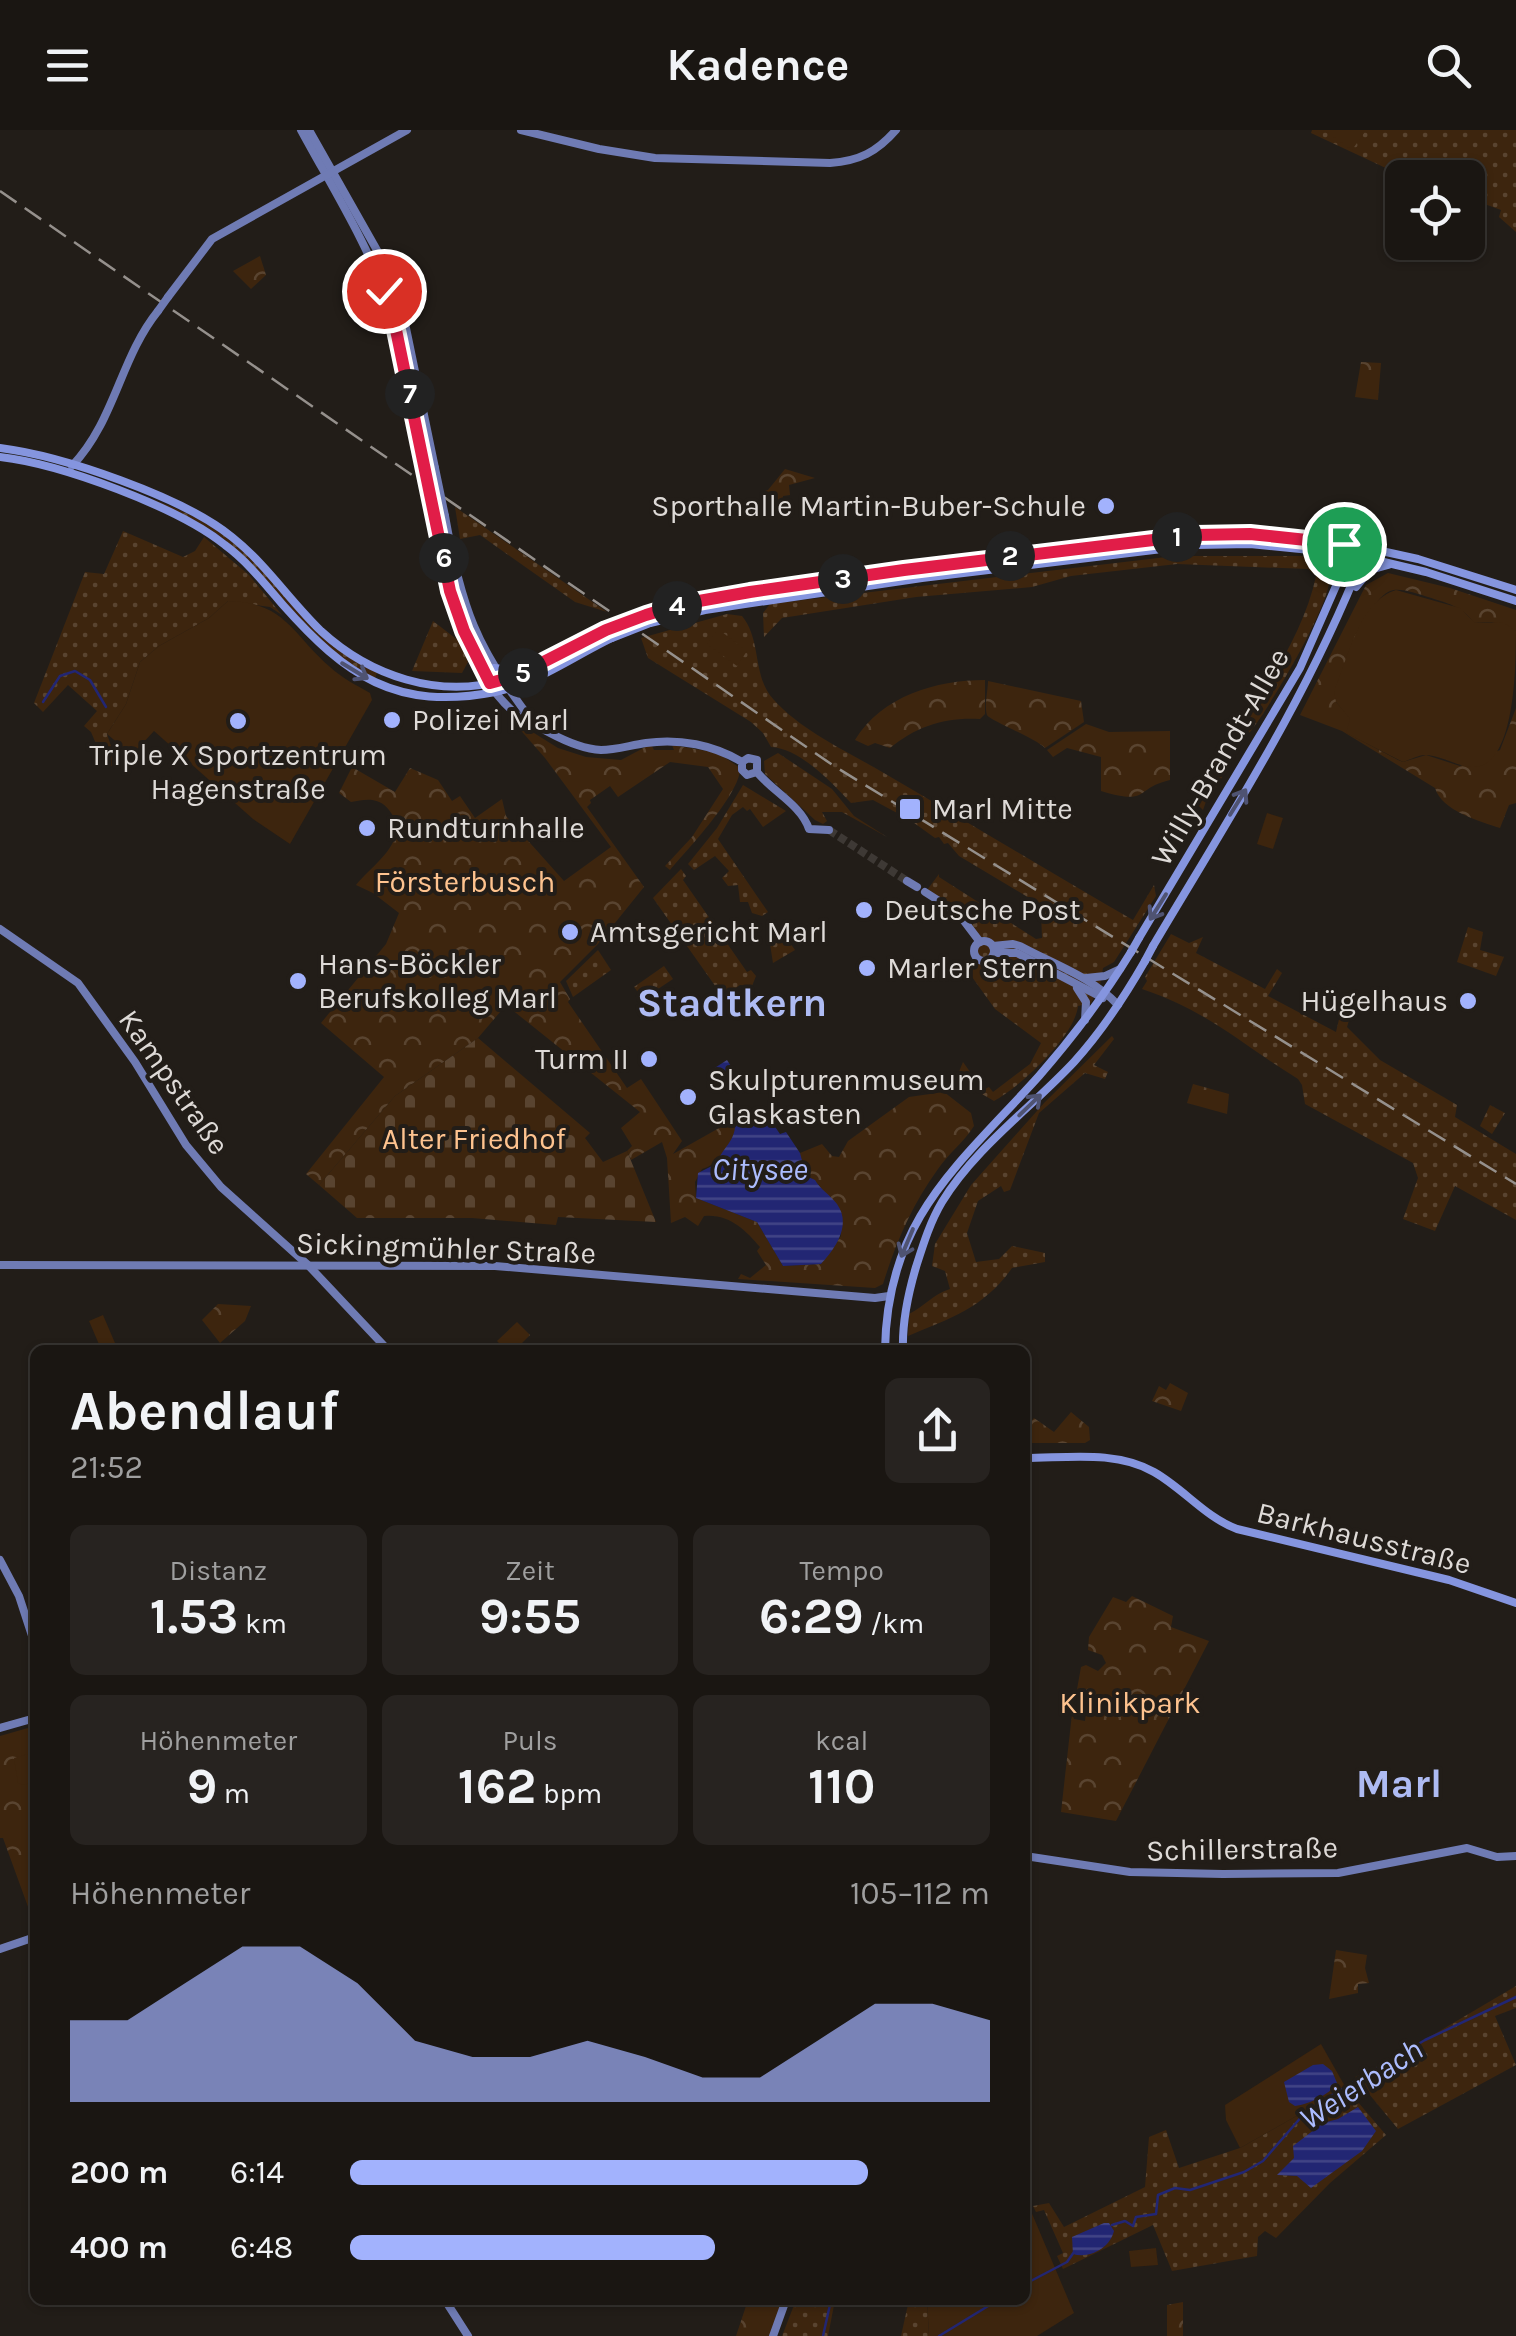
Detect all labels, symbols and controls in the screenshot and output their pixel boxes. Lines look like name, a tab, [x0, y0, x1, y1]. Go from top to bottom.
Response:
icon: menu	[40, 38, 95, 93]
icon: search	[1421, 38, 1476, 93]
text: Kadence	[667, 39, 849, 91]
map controls	[1385, 160, 1485, 260]
button: locate	[1385, 160, 1485, 260]
pin	[342, 249, 427, 334]
icon: check	[357, 264, 412, 319]
pin: 7	[385, 369, 435, 419]
text: 7	[403, 377, 417, 410]
place label: Sporthalle Martin-Buber-Schule	[651, 488, 1086, 524]
marker: Sporthalle Martin-Buber-Schule	[1095, 495, 1117, 517]
pin	[1302, 502, 1387, 587]
pin: 1	[1152, 512, 1202, 562]
icon: arrive	[1317, 517, 1372, 572]
text: 1	[1172, 520, 1182, 553]
pin: 2	[985, 531, 1035, 581]
pin: 6	[419, 533, 469, 583]
text: 2	[1002, 539, 1018, 572]
text: 6	[436, 541, 453, 574]
pin: 3	[818, 554, 868, 604]
text: 3	[834, 562, 852, 595]
pin: 4	[652, 581, 702, 631]
text: 4	[669, 589, 685, 622]
street label: Willy-Brandt-Allee	[1143, 642, 1297, 872]
pin: 5	[498, 648, 548, 698]
text: 5	[515, 656, 531, 689]
one-way arrow	[340, 661, 369, 681]
place label: Polizei Marl	[412, 702, 569, 738]
marker: Polizei Marl	[381, 709, 403, 731]
marker: Triple X Sportzentrum Hagenstraße	[227, 710, 249, 732]
place label: Triple X Sportzentrum Hagenstraße	[89, 737, 387, 807]
one-way arrow	[1228, 788, 1248, 816]
place label: Marl Mitte	[932, 791, 1073, 827]
marker: Marl Mitte	[897, 796, 923, 822]
place label: Rundturnhalle	[387, 810, 585, 846]
marker: Rundturnhalle	[356, 817, 378, 839]
park label: Försterbusch	[375, 864, 555, 900]
place label: Deutsche Post	[884, 892, 1081, 928]
one-way arrow	[1148, 893, 1168, 921]
marker: Deutsche Post	[853, 899, 875, 921]
place label: Amtsgericht Marl	[590, 914, 828, 950]
marker: Amtsgericht Marl	[559, 921, 581, 943]
place label: Hans-Böckler Berufskolleg Marl	[318, 946, 557, 1016]
place label: Marler Stern	[887, 950, 1055, 986]
marker: Marler Stern	[856, 957, 878, 979]
marker: Hans-Böckler Berufskolleg Marl	[287, 970, 309, 992]
district label: Stadtkern	[637, 979, 827, 1026]
place label: Hügelhaus	[1300, 983, 1448, 1019]
marker: Hügelhaus	[1457, 990, 1479, 1012]
street label: Kampstraße	[111, 1003, 237, 1161]
place label: Turm II	[535, 1041, 629, 1077]
marker: Turm II	[638, 1048, 660, 1070]
place label: Skulpturenmuseum Glaskasten	[708, 1062, 985, 1132]
marker: Skulpturenmuseum Glaskasten	[677, 1086, 699, 1108]
one-way arrow	[1018, 1093, 1042, 1117]
park label: Alter Friedhof	[382, 1121, 567, 1157]
water label: Citysee	[712, 1151, 808, 1188]
street label: Sickingmühler Straße	[295, 1225, 597, 1271]
one-way arrow	[897, 1227, 915, 1258]
button: share	[885, 1378, 990, 1483]
text: Abendlauf	[70, 1379, 339, 1443]
text: 21:52	[70, 1449, 143, 1486]
street label: Barkhausstraße	[1253, 1494, 1475, 1582]
text: Distanz	[169, 1554, 267, 1587]
text: Zeit	[505, 1554, 555, 1587]
text: Tempo	[800, 1554, 884, 1587]
text: 1.53	[150, 1587, 238, 1646]
text: 9:55	[479, 1587, 581, 1646]
text: 6:29	[759, 1587, 864, 1646]
text: km	[238, 1607, 287, 1640]
text: /km	[864, 1607, 924, 1640]
park label: Klinikpark	[1059, 1685, 1201, 1721]
text: Höhenmeter	[139, 1724, 297, 1757]
text: Puls	[502, 1724, 558, 1757]
text: kcal	[815, 1724, 868, 1757]
text: 9	[187, 1757, 217, 1816]
text: 162	[458, 1757, 536, 1816]
text: 110	[808, 1757, 875, 1816]
district label: Marl	[1356, 1760, 1442, 1807]
text: m	[217, 1777, 250, 1810]
text: bpm	[536, 1777, 602, 1810]
street label: Schillerstraße	[1146, 1829, 1338, 1869]
text: Höhenmeter	[70, 1875, 250, 1912]
text: 105–112 m	[850, 1875, 990, 1912]
water label: Weierbach	[1293, 2031, 1429, 2137]
text: 200 m	[70, 2154, 168, 2191]
text: 6:14	[230, 2154, 284, 2191]
text: 400 m	[70, 2229, 168, 2266]
text: 6:48	[230, 2229, 293, 2266]

